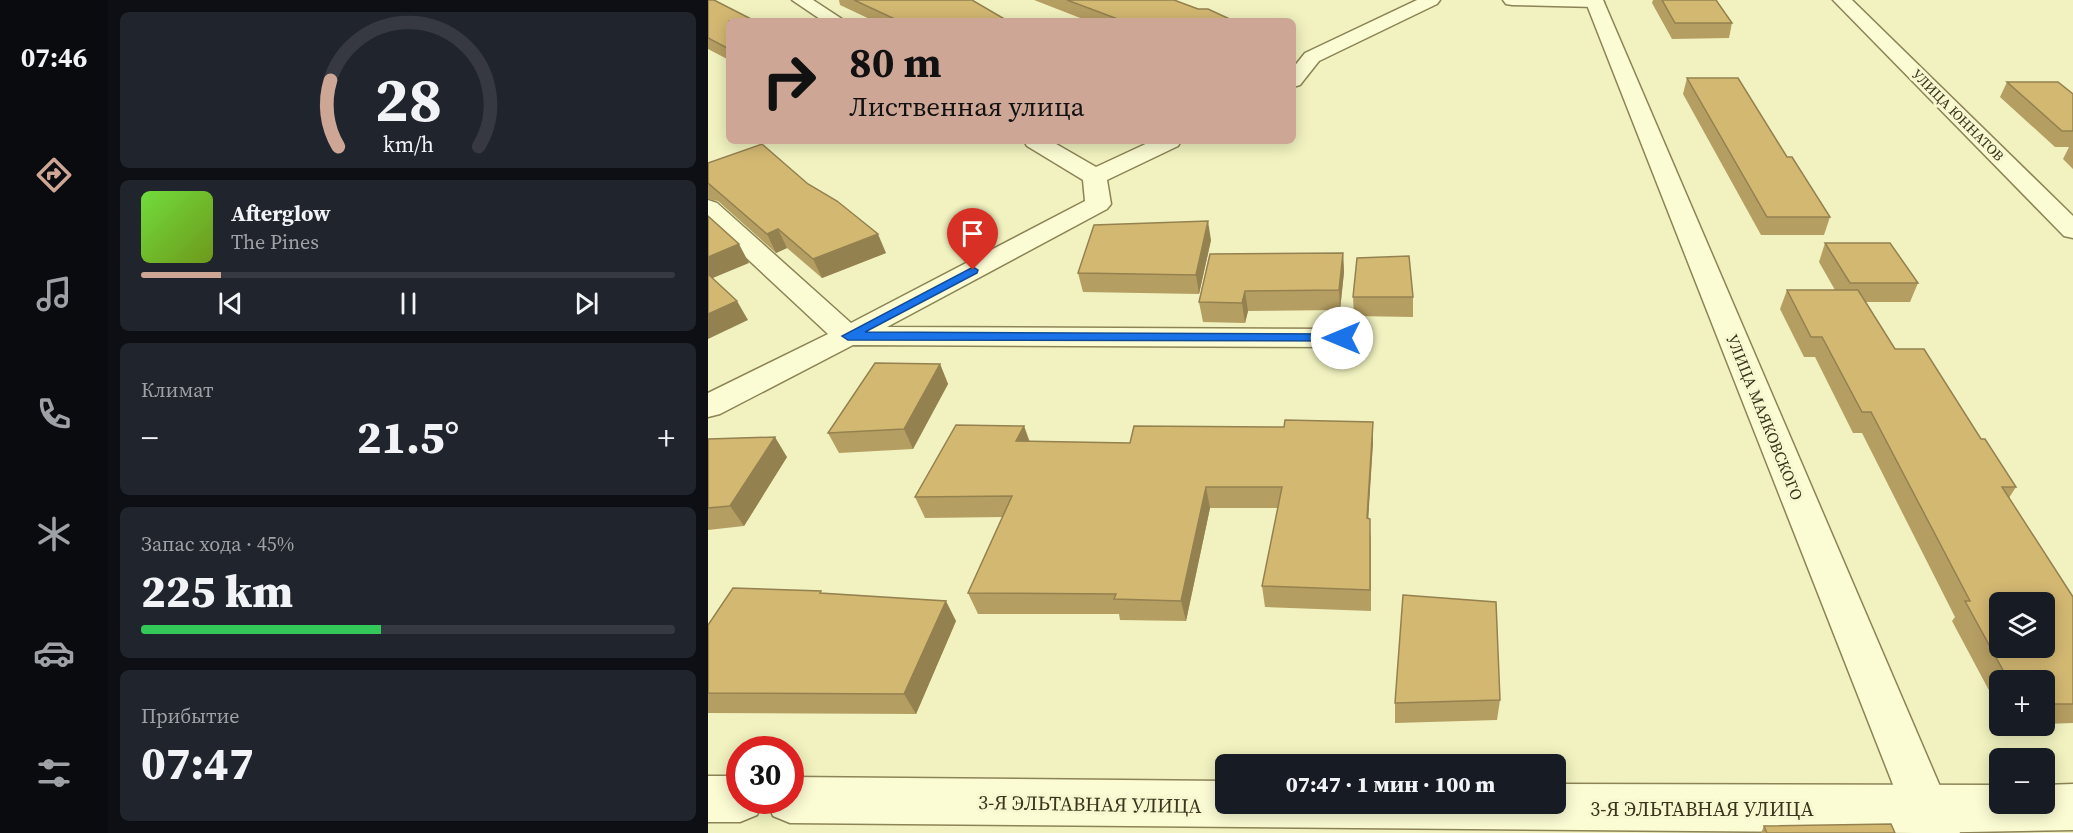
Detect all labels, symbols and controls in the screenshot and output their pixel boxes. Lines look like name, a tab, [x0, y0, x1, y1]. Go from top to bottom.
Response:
text: 80 m	[849, 33, 942, 91]
text: 07:46	[21, 39, 87, 76]
icon: right	[750, 42, 828, 120]
text: 28	[374, 56, 442, 142]
street label: УЛИЦА ЮННАТОВ	[1907, 64, 2009, 166]
text: Лиственная улица	[849, 88, 1085, 125]
text: km/h	[382, 130, 434, 159]
icon: directions	[33, 154, 75, 196]
text: Afterglow	[231, 198, 331, 228]
pin	[947, 208, 998, 270]
icon: arrive	[956, 217, 989, 250]
text: The Pines	[231, 228, 319, 256]
icon: music	[33, 273, 75, 315]
icon: previous	[214, 287, 247, 320]
icon: pause	[392, 287, 425, 320]
icon: next	[570, 287, 603, 320]
position arrow	[1310, 306, 1374, 370]
street label: УЛИЦА МАЯКОВСКОГО	[1722, 331, 1808, 503]
text: Климат	[141, 376, 214, 404]
icon: phone	[33, 393, 75, 435]
text: 21.5°	[357, 406, 459, 468]
text: −	[141, 415, 159, 460]
text: +	[658, 415, 675, 460]
icon: climate	[33, 513, 75, 555]
text: Запас хода · 45%	[141, 530, 294, 558]
text: 225 km	[141, 560, 293, 622]
map controls	[1989, 592, 2055, 814]
button: layers	[1989, 592, 2055, 658]
icon: car	[33, 632, 75, 674]
button: +	[1989, 670, 2055, 736]
text: Прибытие	[141, 702, 239, 730]
text: 07:47	[141, 732, 254, 794]
speed limit sign: 30	[726, 736, 804, 814]
button: −	[1989, 748, 2055, 814]
icon: filters	[33, 752, 75, 794]
text: 07:47 · 1 мин · 100 m	[1286, 769, 1495, 799]
street label: 3-Я ЭЛЬТАВНАЯ УЛИЦА	[978, 788, 1203, 820]
street label: 3-Я ЭЛЬТАВНАЯ УЛИЦА	[1590, 795, 1815, 823]

